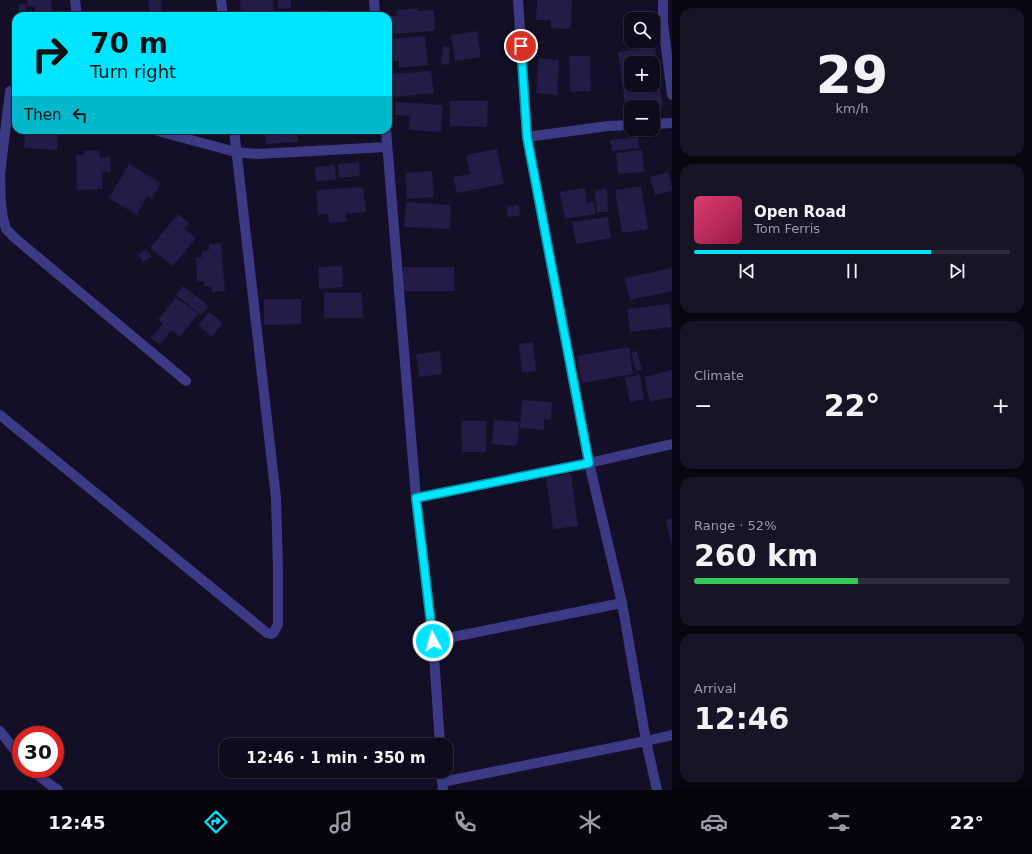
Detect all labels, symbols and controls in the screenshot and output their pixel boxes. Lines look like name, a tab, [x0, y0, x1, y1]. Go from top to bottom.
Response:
map controls	[624, 12, 660, 136]
button: search	[624, 12, 660, 48]
text: 70 m	[90, 27, 168, 60]
icon: right	[24, 28, 76, 80]
pin	[504, 29, 538, 63]
icon: arrive	[510, 35, 532, 57]
text: 29	[816, 45, 888, 105]
button: +	[624, 56, 660, 92]
text: Turn right	[90, 61, 176, 82]
button: −	[624, 100, 660, 136]
text: km/h	[836, 101, 868, 116]
icon: left	[69, 104, 91, 126]
text: Then	[24, 106, 61, 124]
text: Open Road	[754, 203, 846, 221]
text: Tom Ferris	[754, 221, 820, 236]
icon: previous	[736, 260, 758, 282]
icon: pause	[841, 260, 863, 282]
icon: next	[946, 260, 968, 282]
text: Climate	[694, 368, 744, 383]
text: 22°	[824, 388, 880, 423]
text: −	[694, 393, 712, 418]
text: +	[992, 393, 1010, 418]
text: Range · 52%	[694, 518, 777, 533]
text: 260 km	[694, 538, 818, 573]
position arrow	[412, 620, 454, 662]
text: Arrival	[694, 681, 736, 696]
text: 12:46	[694, 701, 790, 736]
speed limit sign: 30	[12, 726, 64, 778]
text: 12:46 · 1 min · 350 m	[246, 749, 426, 767]
icon: directions	[202, 808, 230, 836]
icon: music	[327, 808, 355, 836]
icon: phone	[451, 808, 479, 836]
icon: climate	[576, 808, 604, 836]
icon: car	[700, 808, 728, 836]
icon: filters	[825, 808, 853, 836]
text: 12:45	[48, 812, 106, 833]
text: 22°	[950, 812, 984, 833]

